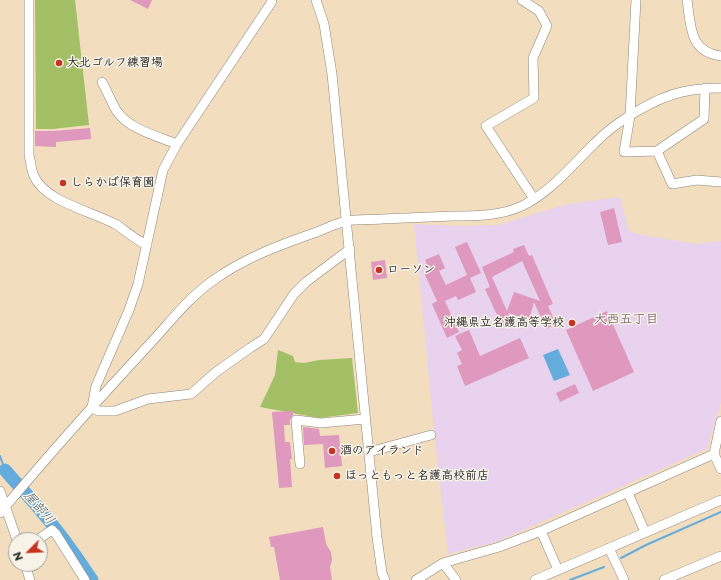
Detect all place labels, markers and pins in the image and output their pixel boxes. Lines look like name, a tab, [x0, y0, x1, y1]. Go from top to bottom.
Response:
place label: 大北ゴルフ練習場	[67, 56, 163, 70]
marker: 大北ゴルフ練習場	[54, 58, 64, 68]
place label: しらかば保育園	[71, 176, 155, 190]
marker: しらかば保育園	[58, 178, 68, 188]
place label: ローソン	[387, 263, 435, 277]
marker: ローソン	[374, 265, 384, 275]
place label: 沖縄県立名護高等学校	[444, 316, 564, 330]
marker: 沖縄県立名護高等学校	[567, 318, 577, 328]
place label: 酒のアイランド	[340, 444, 424, 458]
marker: 酒のアイランド	[327, 446, 337, 456]
place label: ほっともっと名護高校前店	[345, 469, 489, 483]
marker: ほっともっと名護高校前店	[332, 471, 342, 481]

